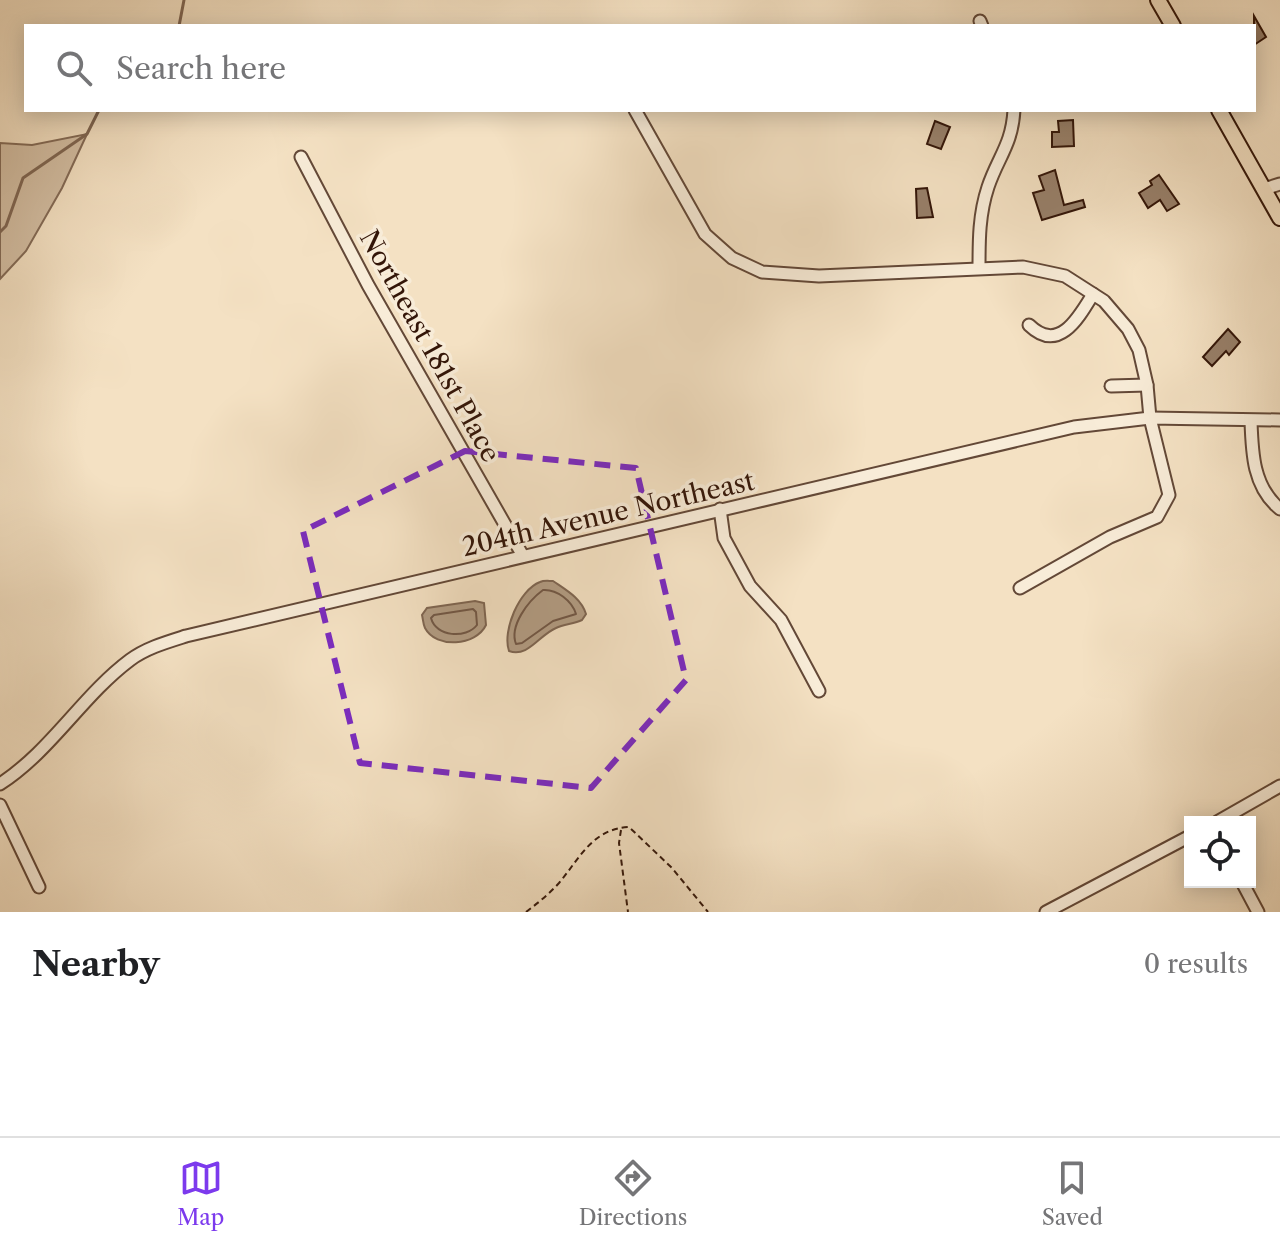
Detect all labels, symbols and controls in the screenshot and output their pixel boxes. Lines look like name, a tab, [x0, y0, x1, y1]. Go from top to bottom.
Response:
search box	[24, 24, 1256, 112]
icon: search	[52, 46, 96, 90]
text: Search here	[116, 50, 286, 87]
street label: Northeast 181st Place	[353, 224, 507, 468]
street label: 204th Avenue Northeast	[459, 465, 758, 563]
map controls	[1184, 816, 1256, 888]
button: locate	[1184, 816, 1256, 888]
text: Nearby	[32, 943, 160, 985]
text: 0 results	[1144, 948, 1248, 980]
tab: Map	[177, 1156, 224, 1231]
tab: Directions	[579, 1156, 687, 1231]
tab: Saved	[1042, 1156, 1103, 1231]

